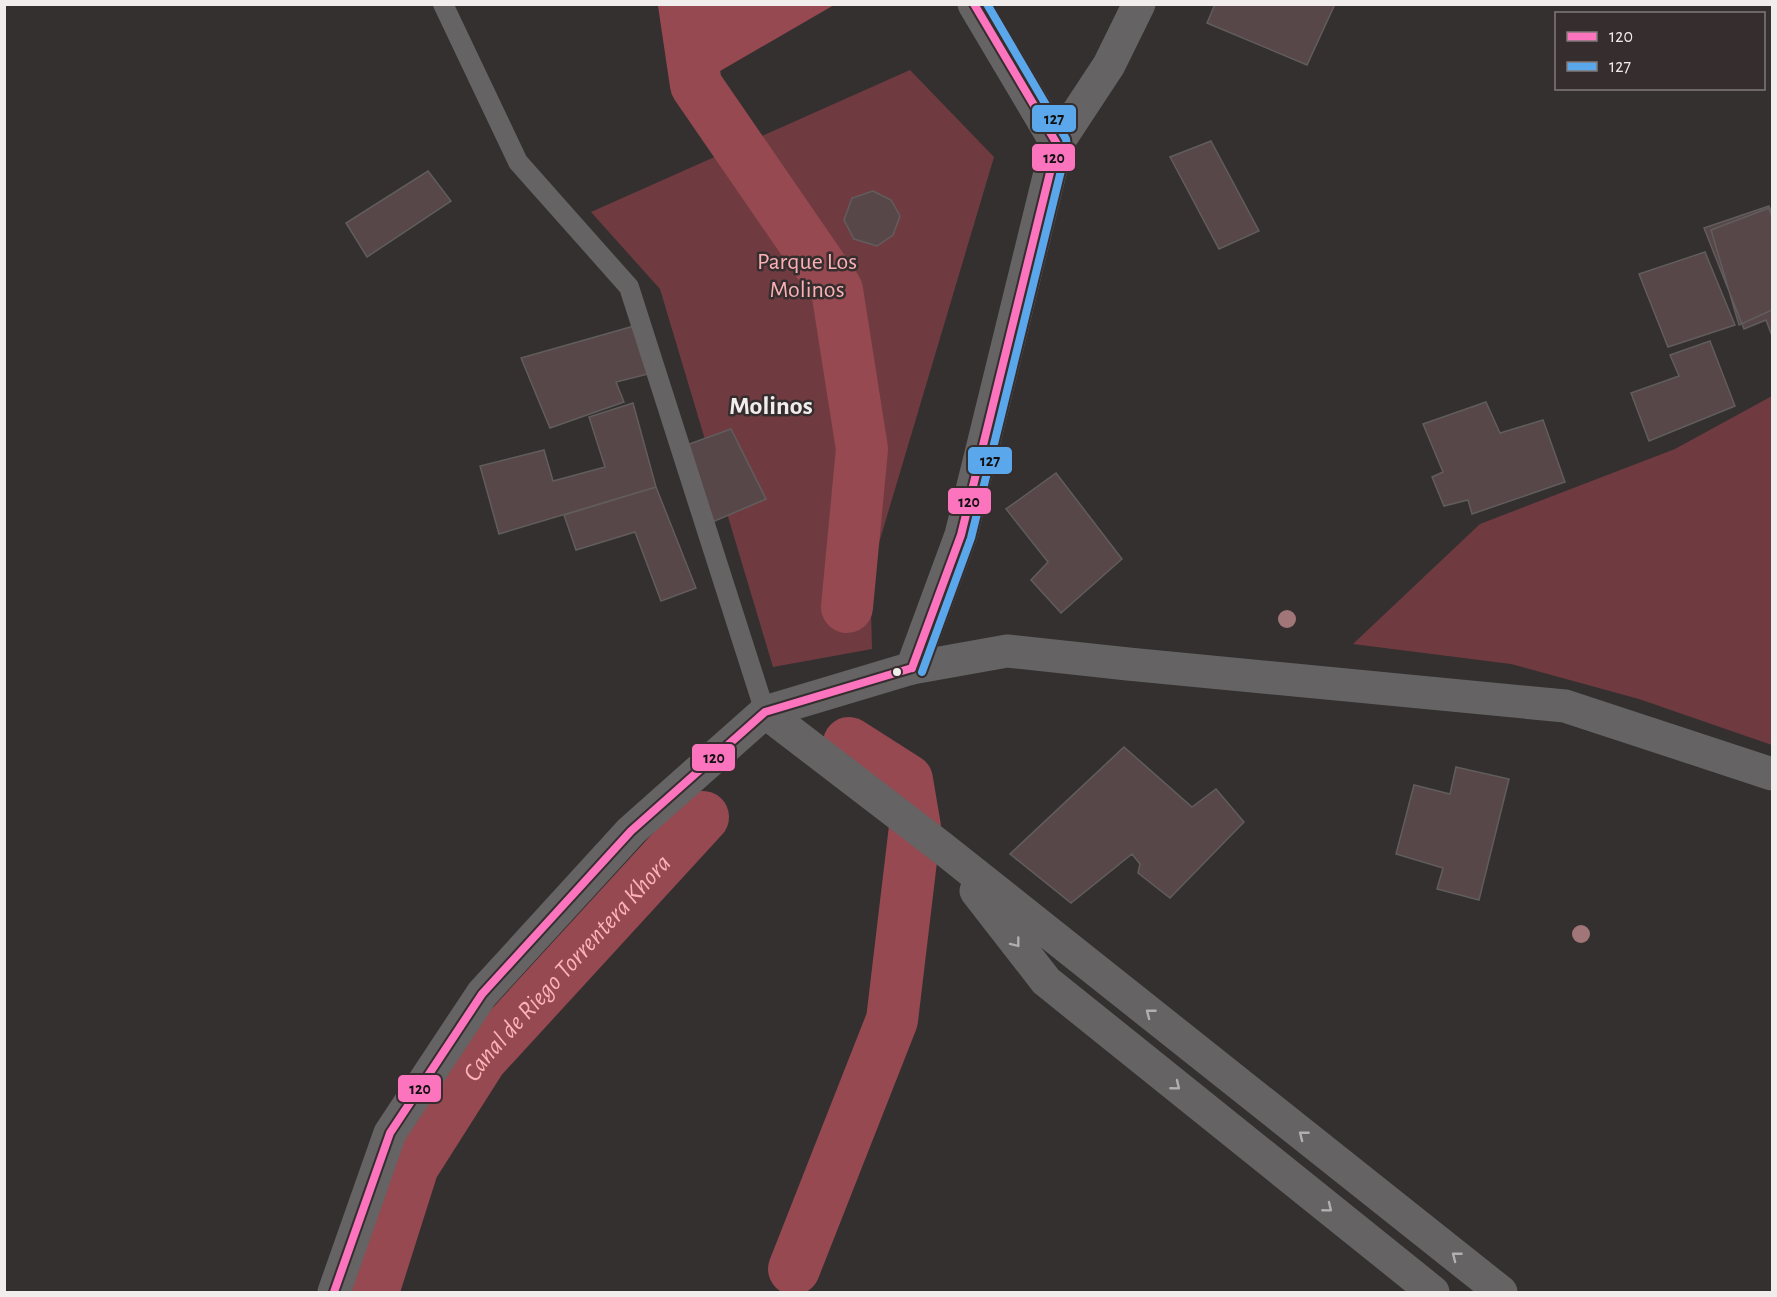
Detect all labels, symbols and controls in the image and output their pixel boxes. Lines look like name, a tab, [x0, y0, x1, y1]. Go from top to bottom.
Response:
legend	[1555, 12, 1765, 90]
text: 120	[1609, 28, 1633, 46]
text: 127	[1609, 58, 1631, 76]
line badge: 127	[1031, 104, 1077, 133]
text: 127	[1044, 111, 1064, 127]
line badge: 120	[1031, 143, 1076, 172]
text: 120	[1043, 150, 1065, 166]
park label: Parque Los Molinos	[757, 250, 857, 302]
district label: Molinos	[729, 393, 813, 419]
line badge: 127	[967, 446, 1013, 475]
text: 127	[980, 453, 1000, 469]
line badge: 120	[947, 487, 992, 515]
text: 120	[958, 494, 980, 510]
unlabelled marker	[891, 666, 903, 678]
line badge: 120	[691, 743, 736, 772]
text: 120	[703, 750, 725, 766]
water label: Canal de Riego Torrentera Khora	[459, 850, 676, 1086]
one-way arrow	[1009, 936, 1020, 947]
one-way arrow	[1146, 1010, 1157, 1021]
line badge: 120	[397, 1074, 442, 1103]
one-way arrow	[1170, 1078, 1181, 1089]
text: 120	[409, 1081, 431, 1097]
one-way arrow	[1299, 1131, 1310, 1142]
one-way arrow	[1322, 1201, 1333, 1212]
one-way arrow	[1451, 1253, 1462, 1264]

